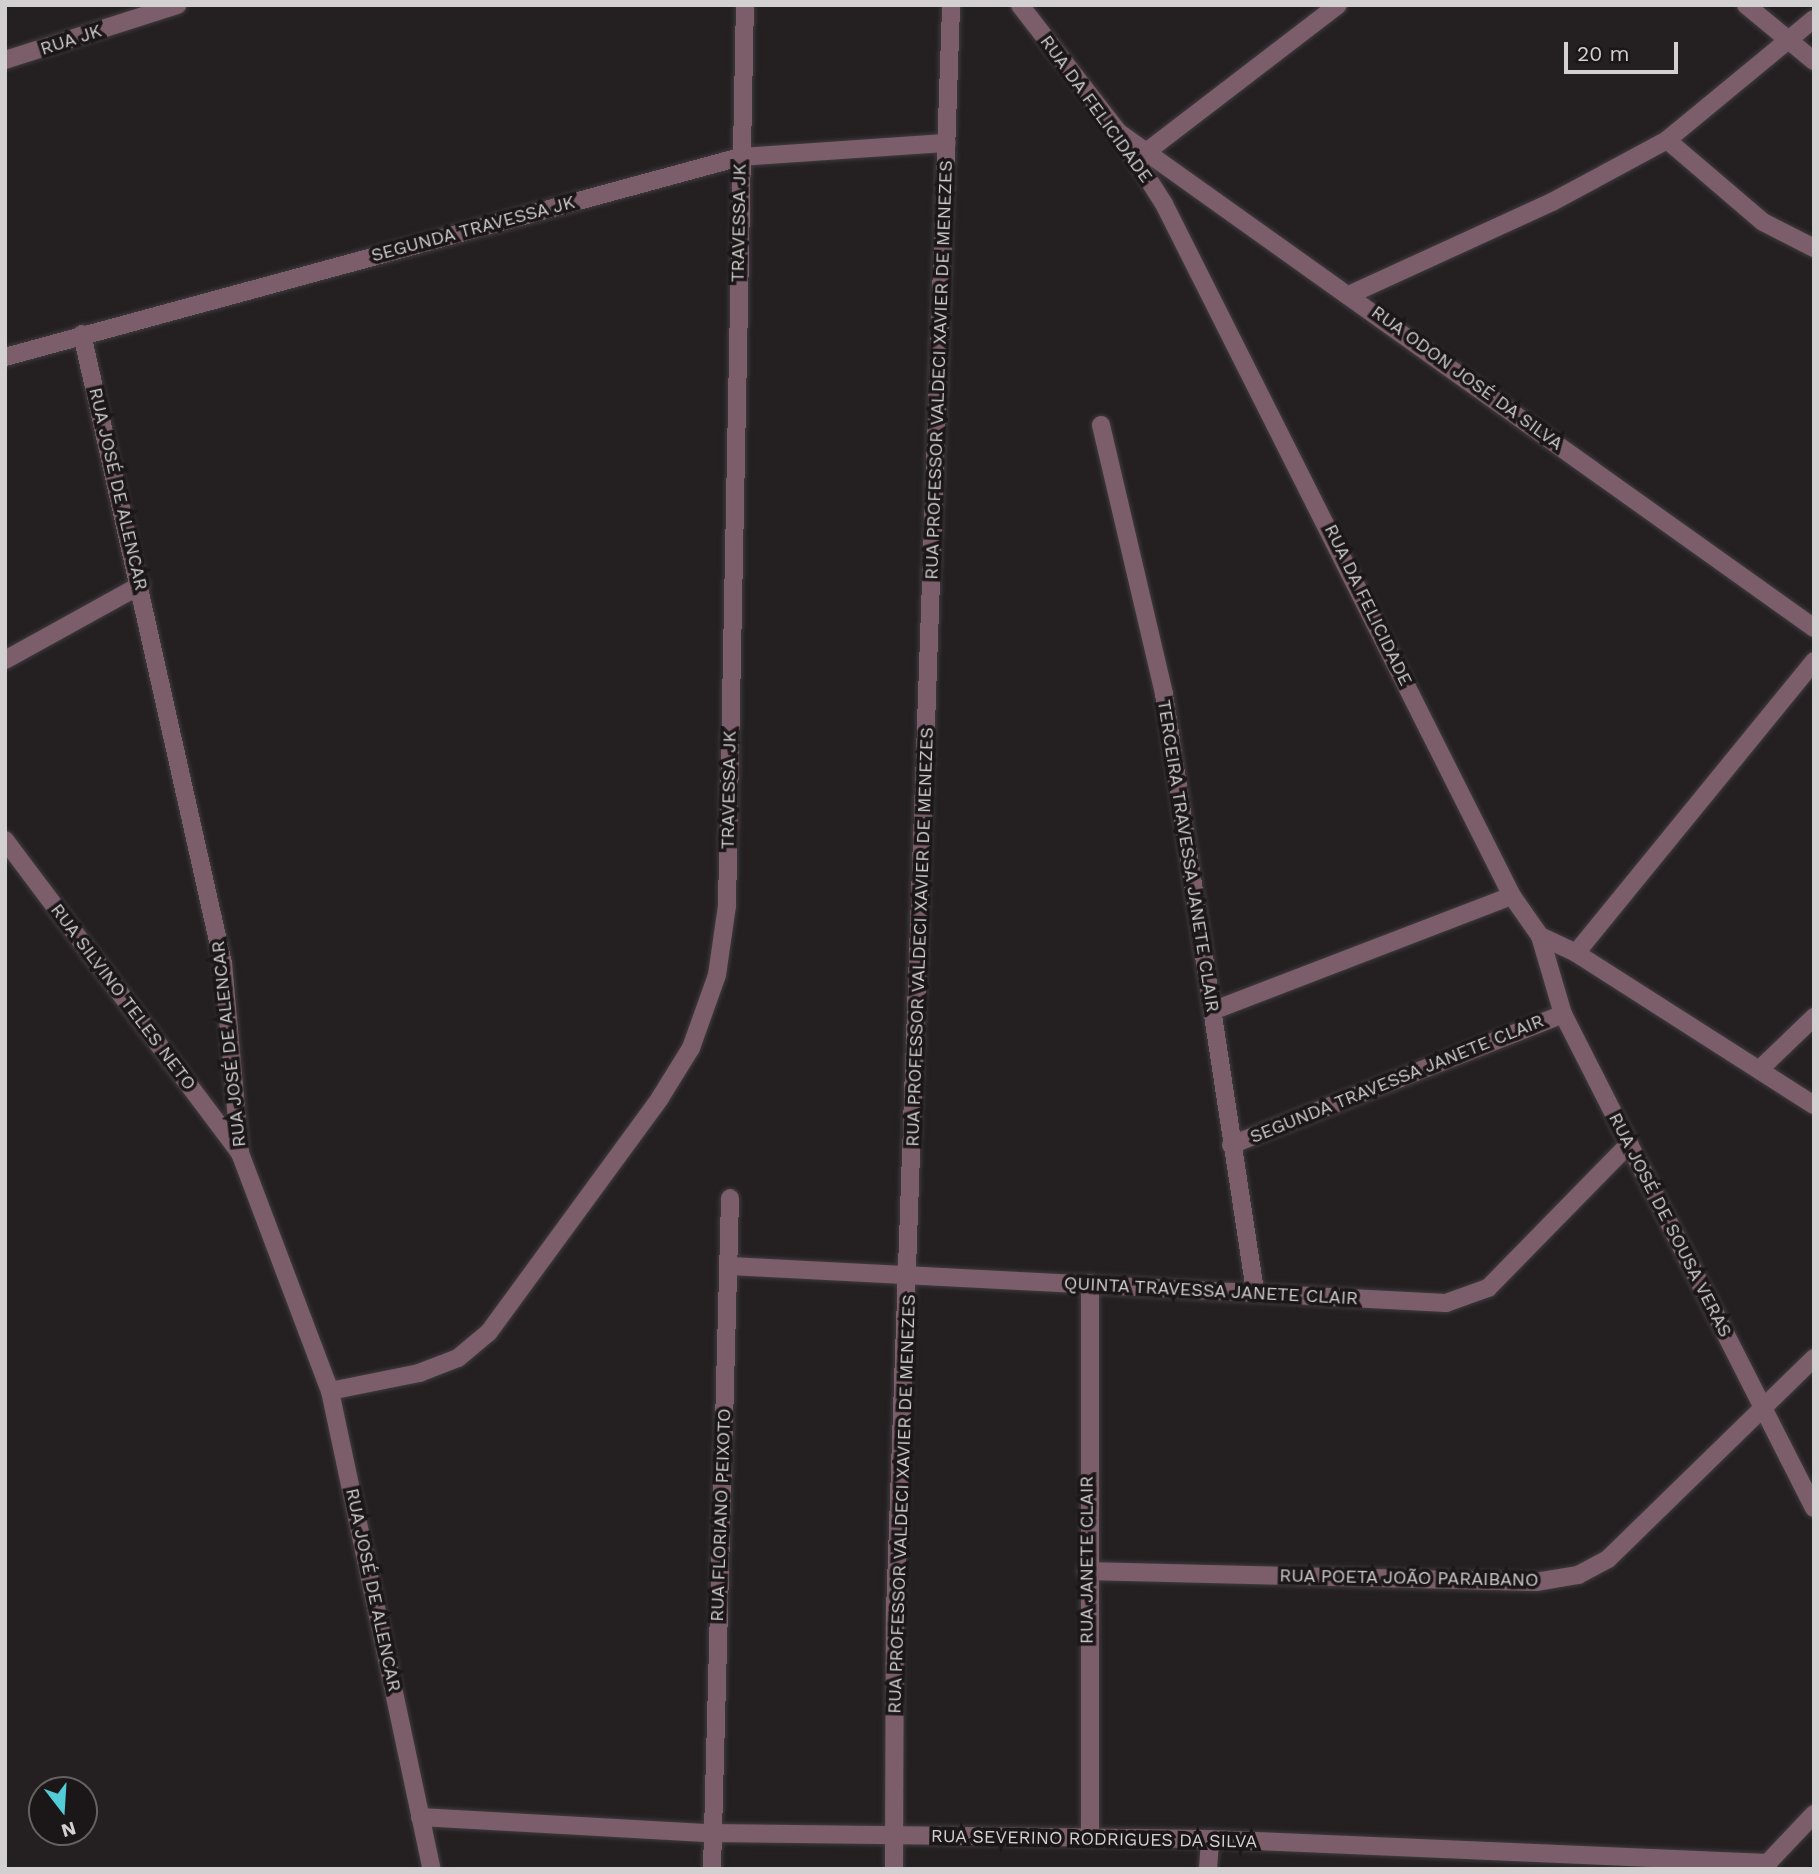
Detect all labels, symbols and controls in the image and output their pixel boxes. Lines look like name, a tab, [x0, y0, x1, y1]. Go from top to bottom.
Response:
street label: RUA JK	[37, 20, 105, 60]
scale bar	[1567, 28, 1681, 72]
street label: RUA DA FELICIDADE	[1035, 31, 1157, 187]
text: 20 m	[1577, 41, 1629, 66]
street label: RUA PROFESSOR VALDECI XAVIER DE MENEZES	[921, 159, 957, 581]
street label: TRAVESSA JK	[727, 163, 751, 283]
street label: SEGUNDA TRAVESSA JK	[368, 191, 578, 267]
street label: RUA ODON JOSÉ DA SILVA	[1366, 301, 1568, 455]
street label: RUA JOSÉ DE ALENCAR	[84, 385, 152, 593]
street label: RUA DA FELICIDADE	[1319, 520, 1417, 690]
street label: TERCEIRA TRAVESSA JANETE CLAIR	[1152, 697, 1224, 1015]
street label: RUA PROFESSOR VALDECI XAVIER DE MENEZES	[902, 726, 938, 1148]
street label: TRAVESSA JK	[717, 730, 741, 850]
street label: RUA SILVINO TELES NETO	[46, 899, 200, 1095]
street label: RUA JOSÉ DE ALENCAR	[207, 939, 251, 1149]
street label: SEGUNDA TRAVESSA JANETE CLAIR	[1246, 1010, 1548, 1148]
street label: RUA JOSÉ DE SOUSA VERAS	[1603, 1108, 1737, 1342]
street label: QUINTA TRAVESSA JANETE CLAIR	[1062, 1272, 1360, 1310]
street label: RUA PROFESSOR VALDECI XAVIER DE MENEZES	[884, 1293, 920, 1715]
street label: RUA FLORIANO PEIXOTO	[706, 1408, 736, 1622]
street label: RUA JANETE CLAIR	[1076, 1475, 1098, 1645]
street label: RUA JOSÉ DE ALENCAR	[341, 1485, 405, 1695]
street label: RUA POETA JOÃO PARAIBANO	[1278, 1565, 1540, 1591]
north arrow	[28, 1776, 98, 1846]
text: N	[59, 1817, 79, 1843]
street label: RUA SEVERINO RODRIGUES DA SILVA	[930, 1825, 1258, 1853]

